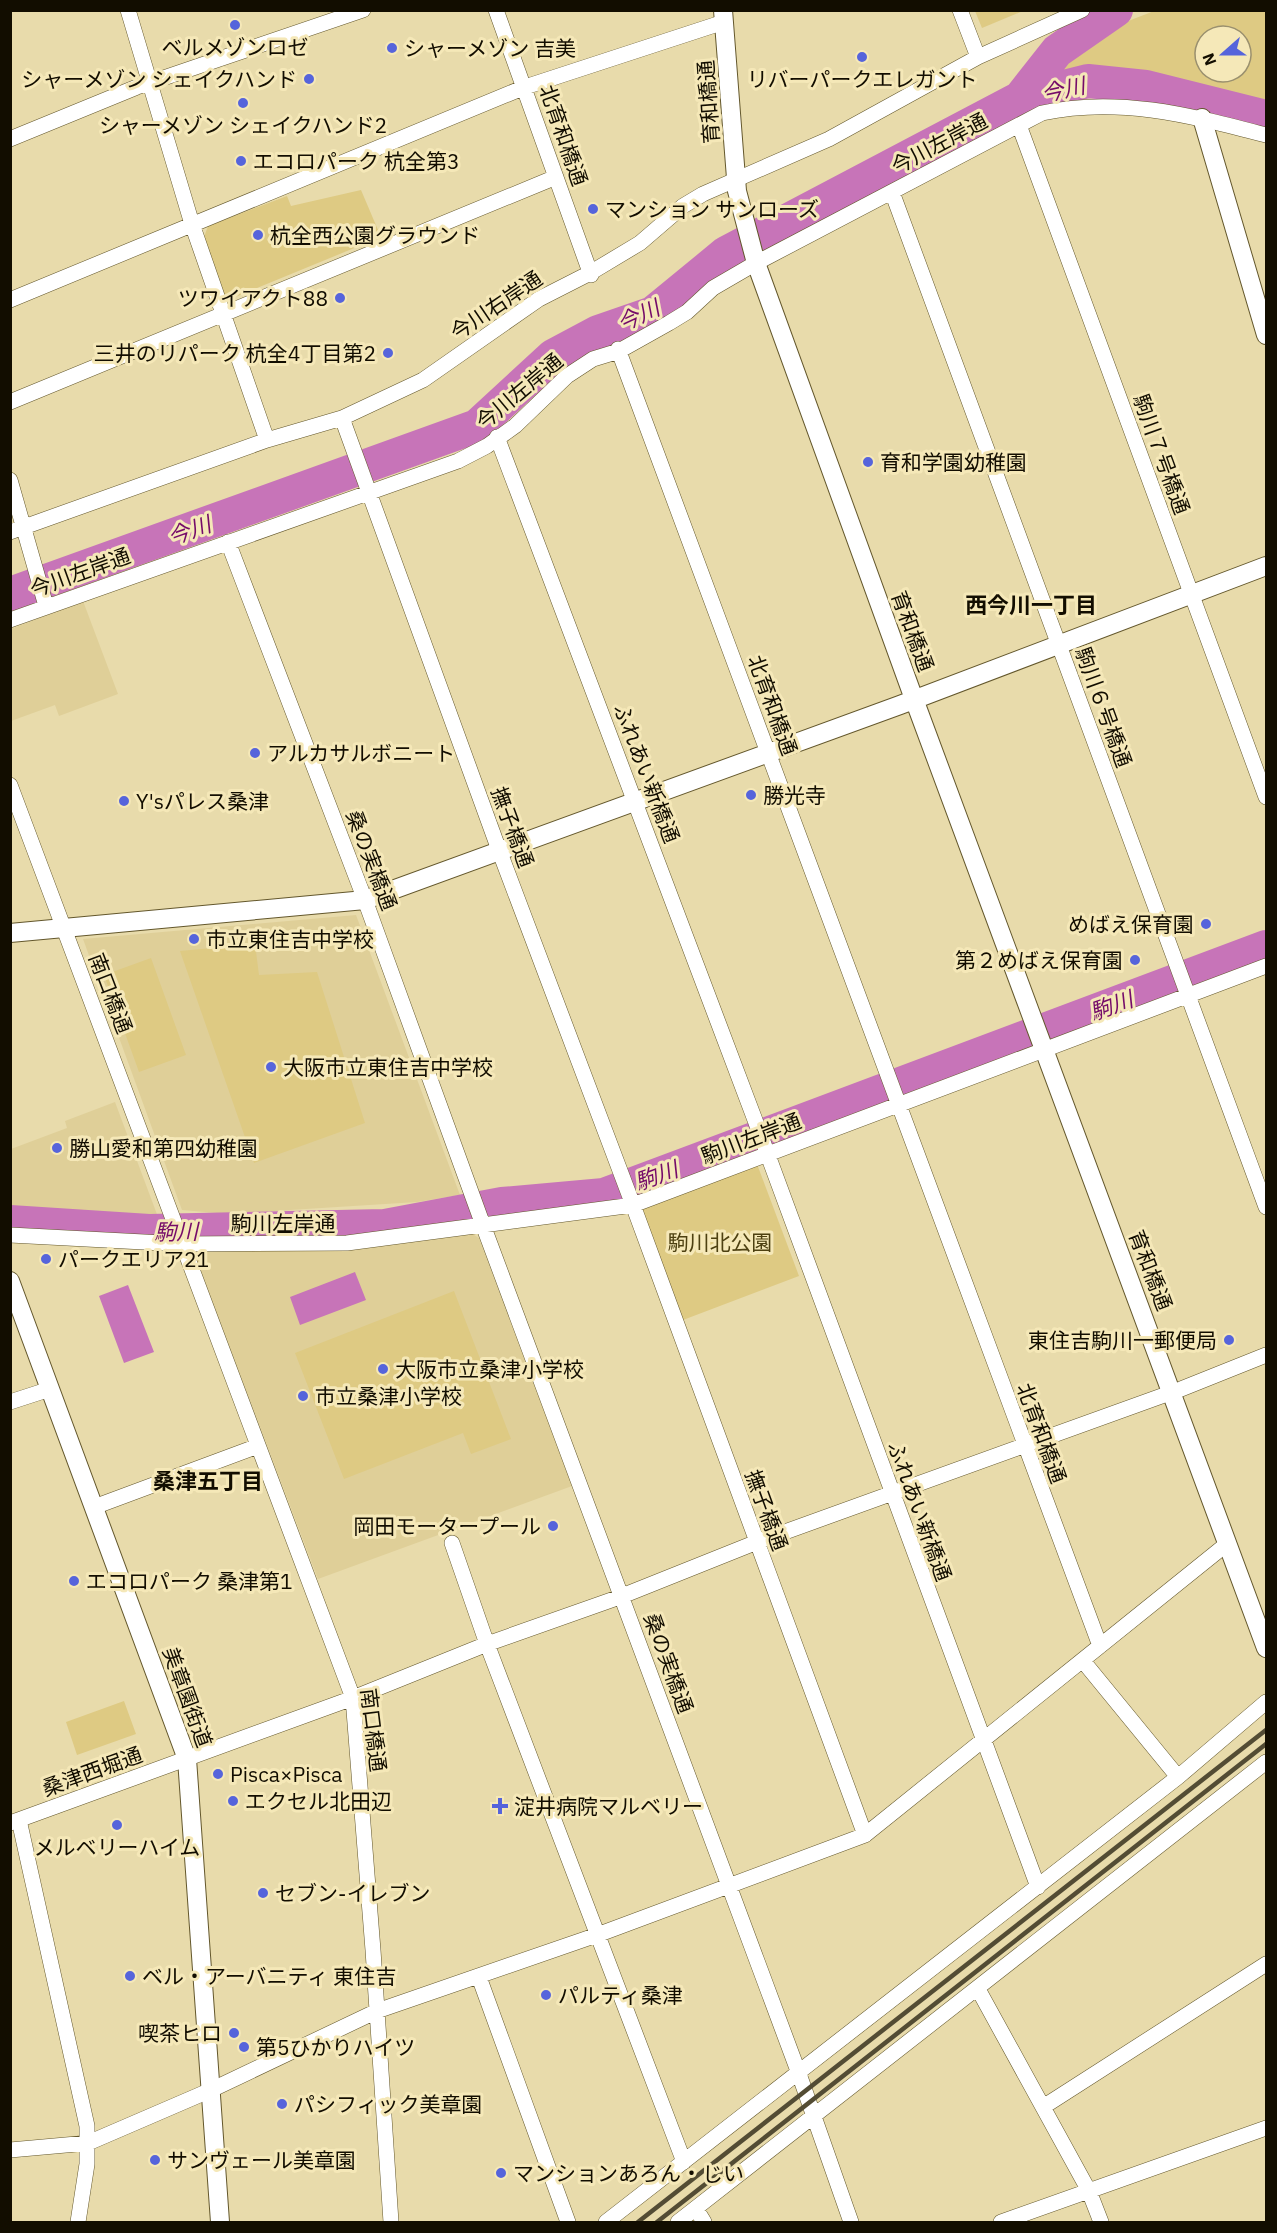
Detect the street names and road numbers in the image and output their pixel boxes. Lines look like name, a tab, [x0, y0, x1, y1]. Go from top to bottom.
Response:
street label: 育和橋通	[691, 59, 725, 145]
street label: 北育和橋通	[534, 81, 594, 189]
street label: 今川左岸通	[886, 106, 992, 180]
street label: 今川右岸通	[445, 264, 547, 346]
street label: 今川左岸通	[470, 347, 568, 435]
street label: 駒川７号橋通	[1127, 390, 1197, 518]
street label: 今川左岸通	[26, 541, 134, 603]
street label: 育和橋通	[885, 587, 941, 675]
street label: 駒川６号橋通	[1069, 643, 1139, 771]
street label: 北育和橋通	[742, 651, 804, 759]
street label: ふれあい新橋通	[608, 699, 686, 847]
street label: 撫子橋通	[485, 783, 541, 871]
street label: 桑の実橋通	[340, 806, 404, 914]
street label: 南口橋通	[83, 949, 139, 1037]
street label: 駒川左岸通	[697, 1106, 805, 1170]
street label: 駒川左岸通	[231, 1209, 336, 1237]
street label: 育和橋通	[1123, 1226, 1179, 1314]
street label: 北育和橋通	[1011, 1379, 1073, 1487]
street label: ふれあい新橋通	[882, 1437, 958, 1585]
street label: 撫子橋通	[739, 1466, 795, 1554]
street label: 桑の実橋通	[638, 1609, 700, 1717]
street label: 美章園街道	[157, 1643, 219, 1751]
street label: 南口橋通	[355, 1687, 393, 1773]
street label: 桑津西堀通	[38, 1740, 146, 1802]

